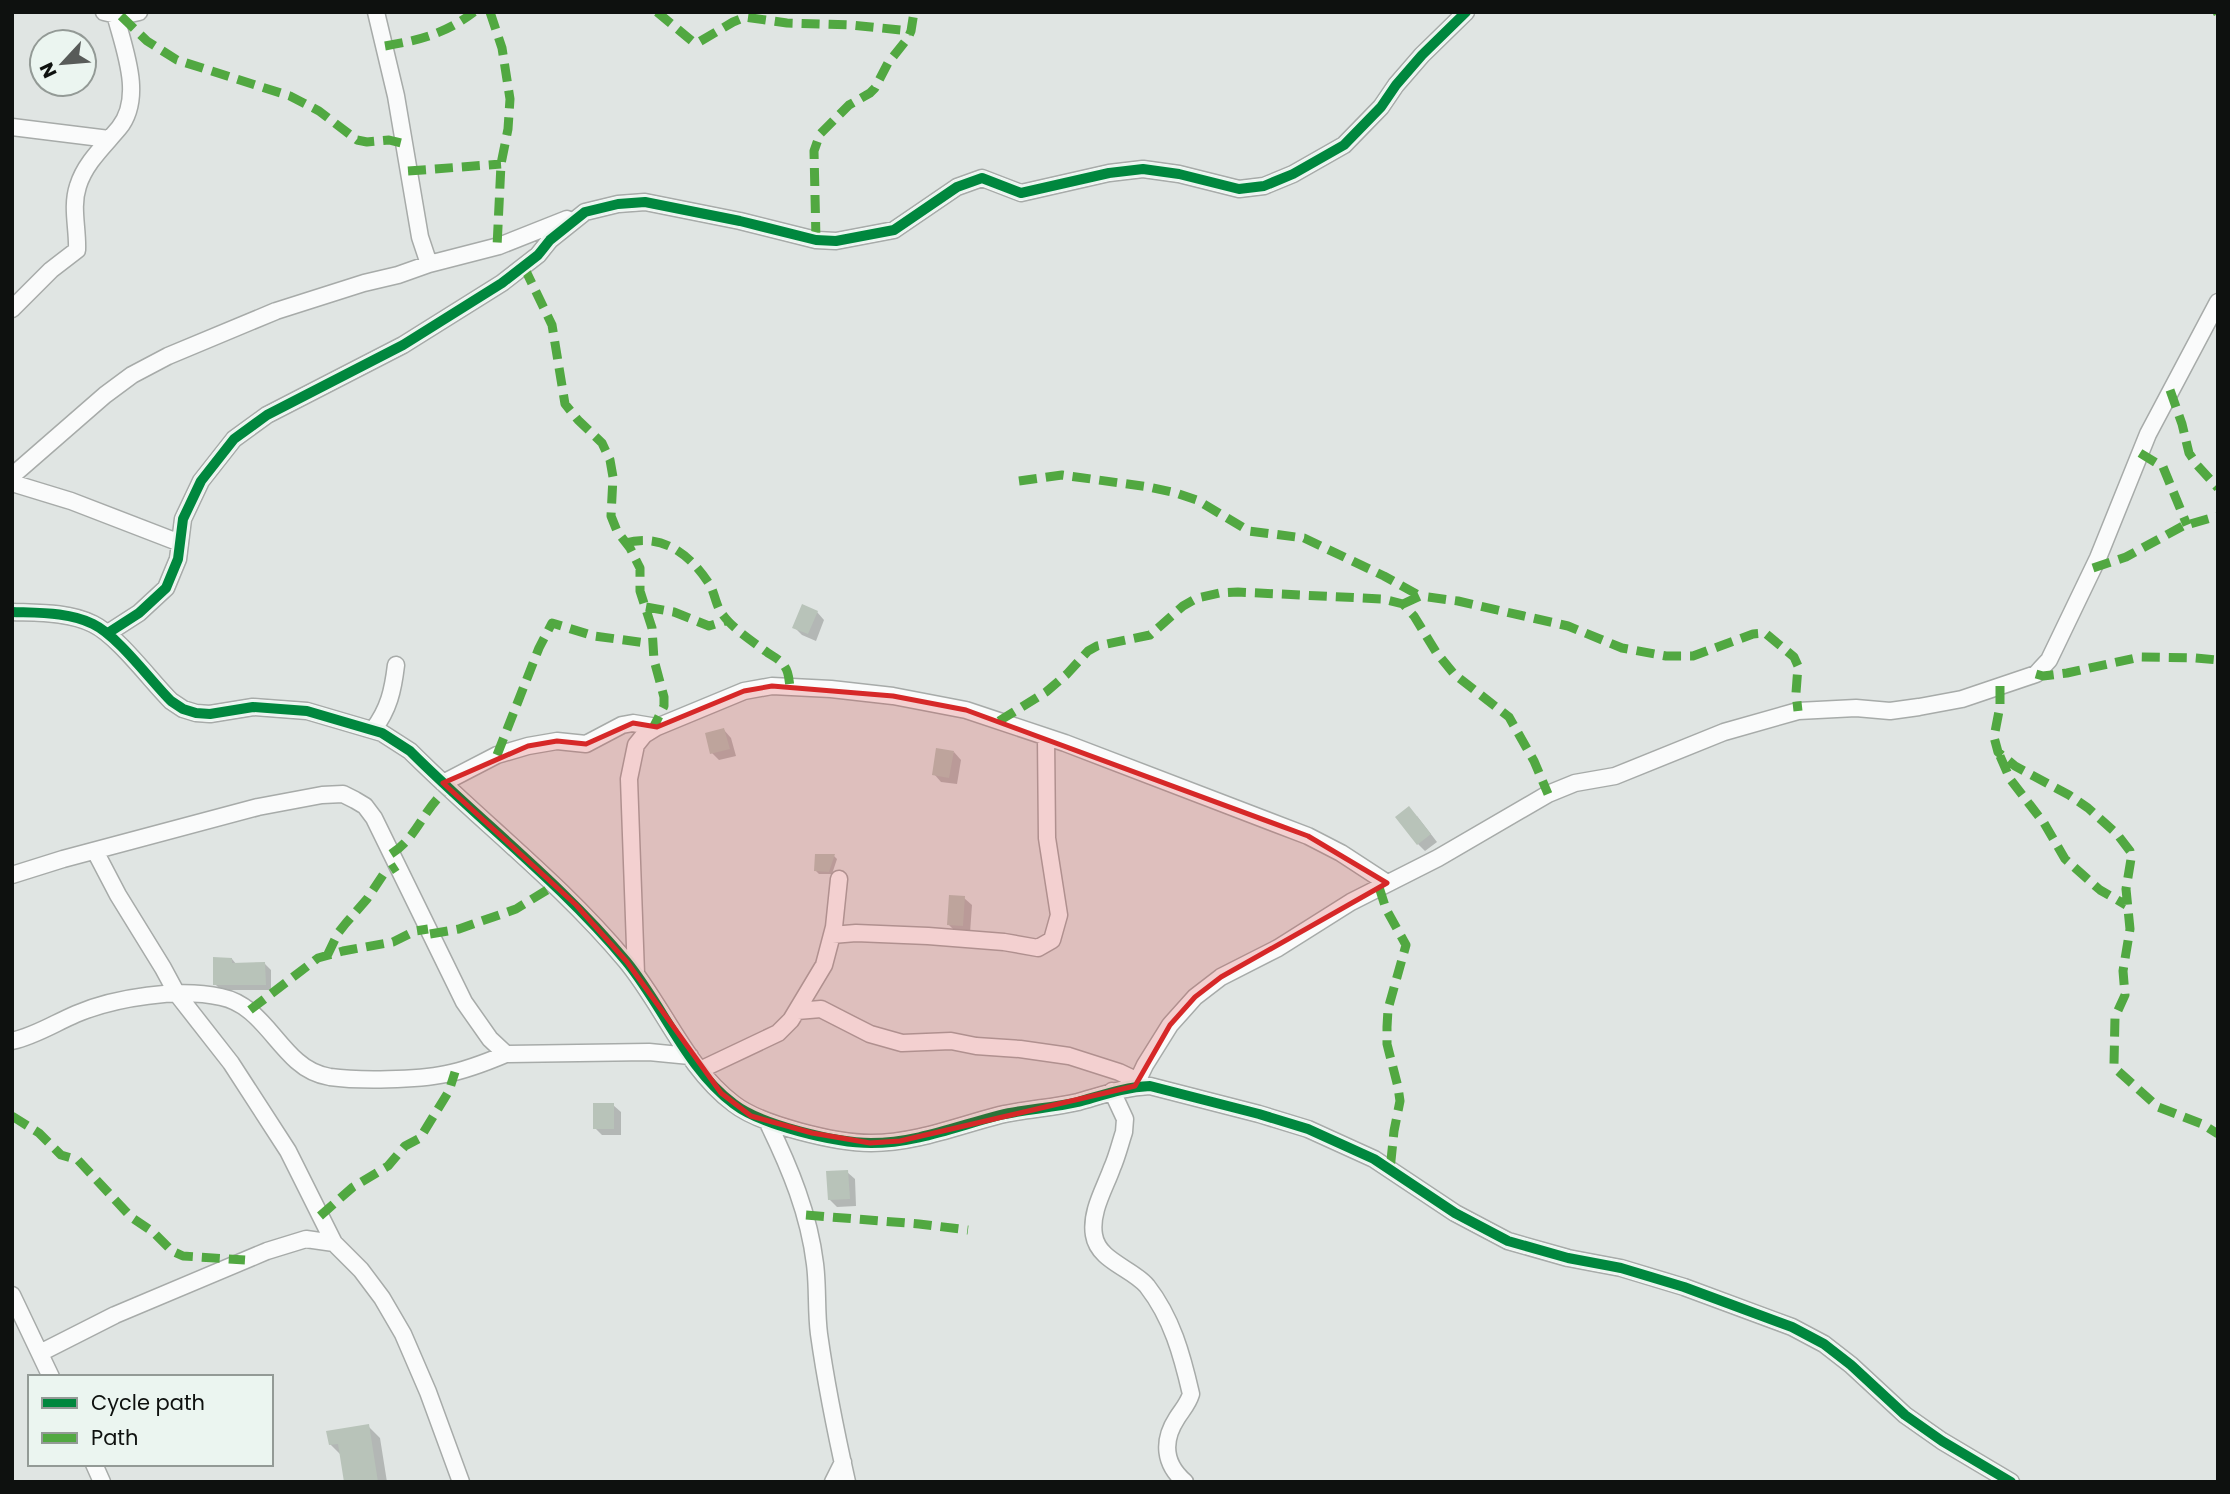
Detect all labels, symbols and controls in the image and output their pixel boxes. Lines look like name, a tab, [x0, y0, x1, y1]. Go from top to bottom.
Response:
north arrow	[28, 28, 98, 98]
text: N	[33, 58, 63, 83]
legend	[28, 1375, 273, 1466]
text: Cycle path	[91, 1388, 205, 1417]
text: Path	[91, 1423, 138, 1452]

